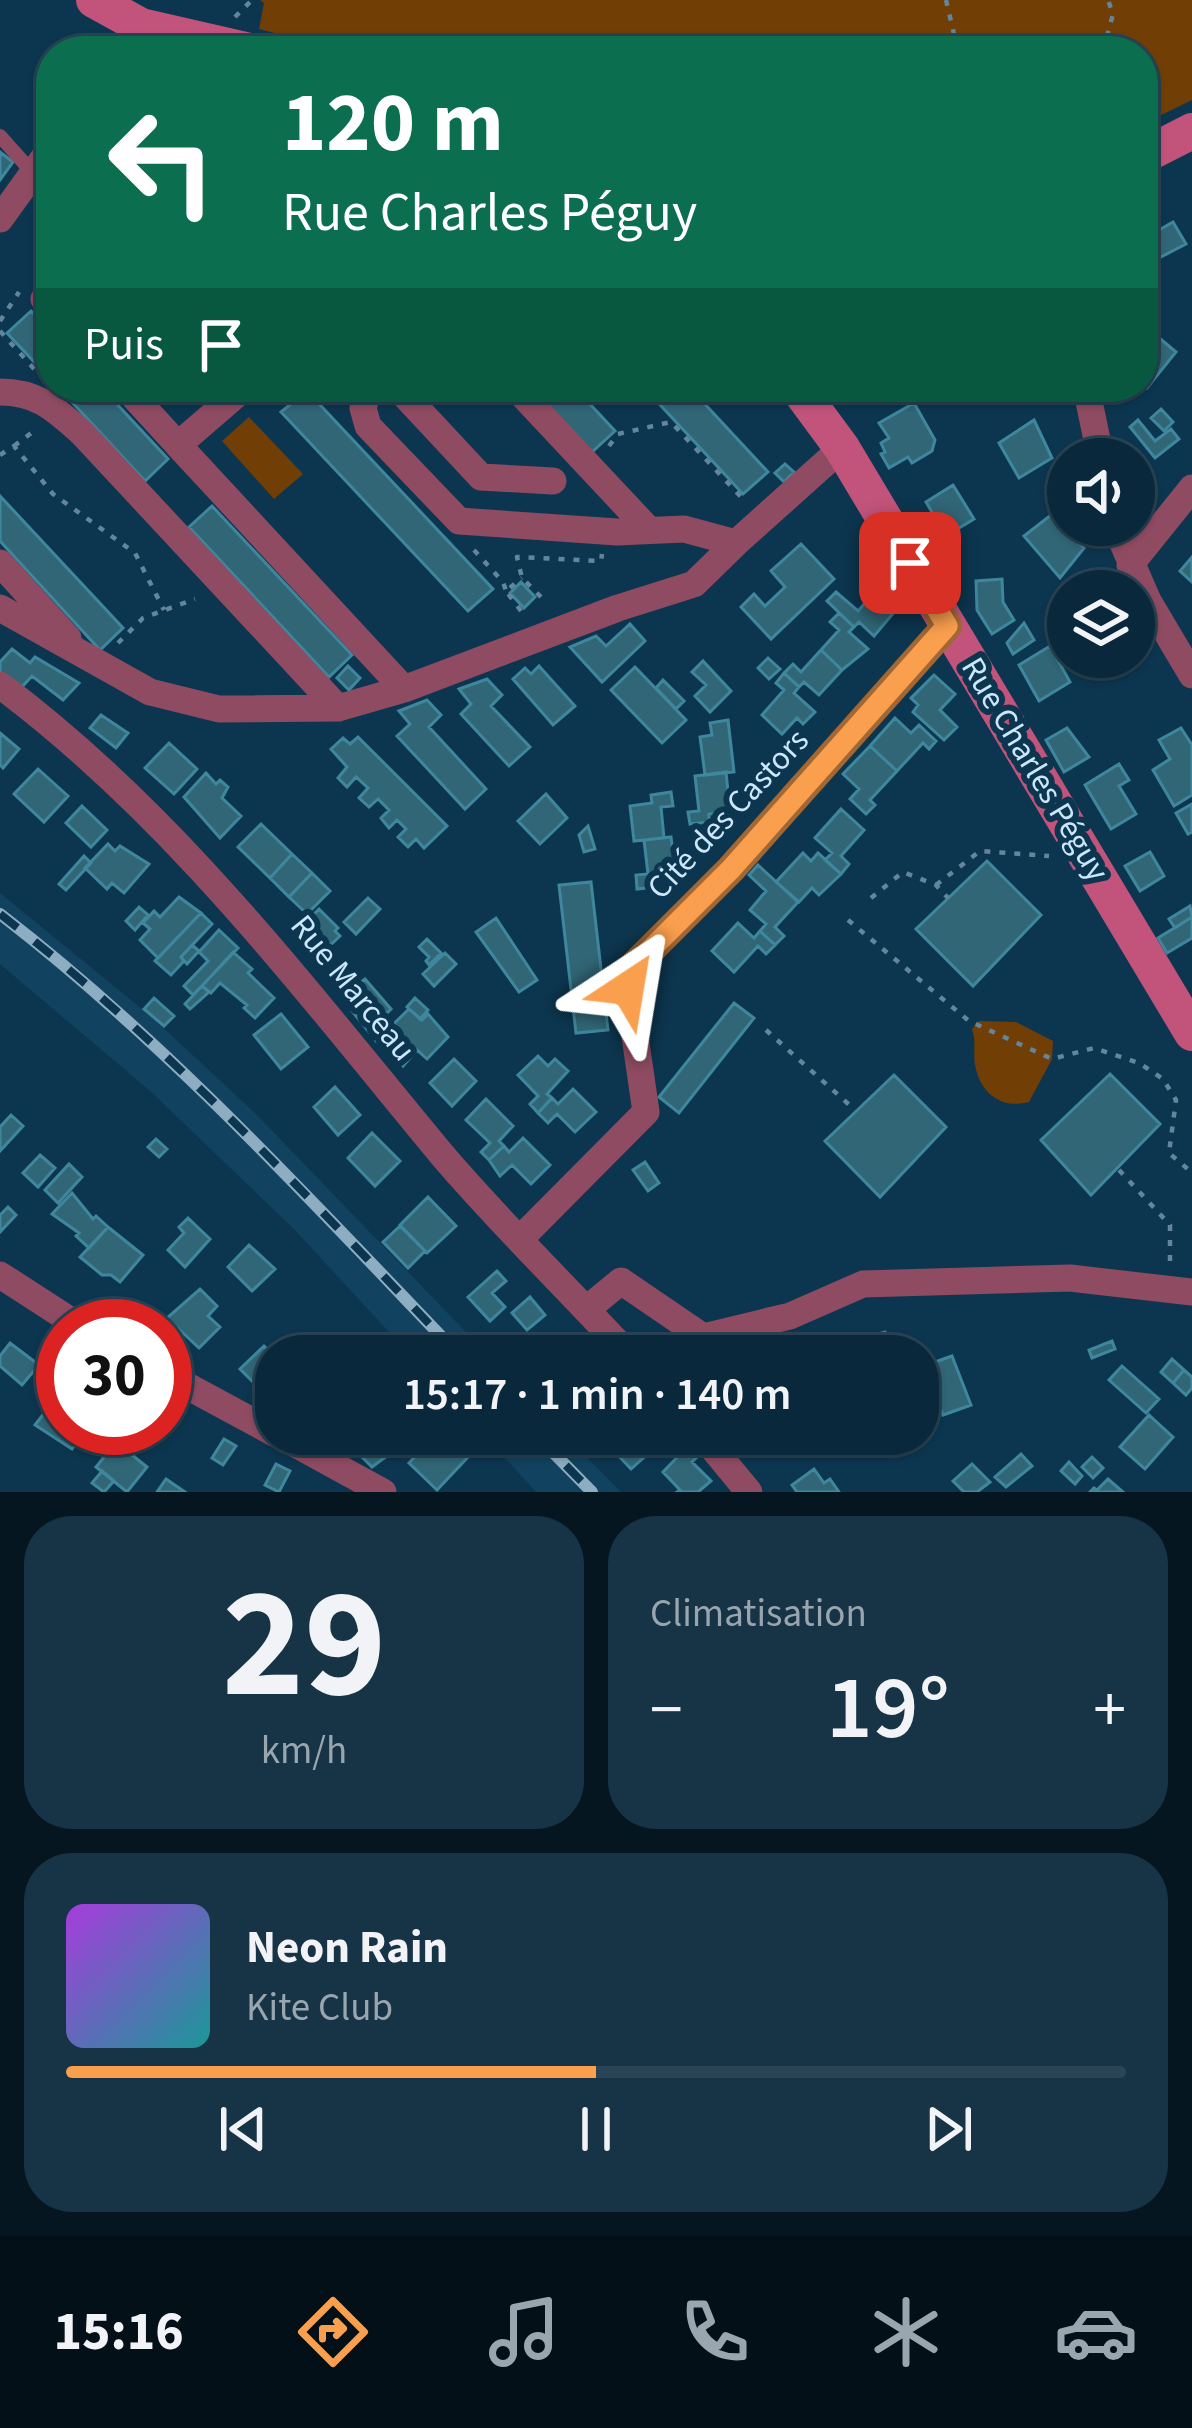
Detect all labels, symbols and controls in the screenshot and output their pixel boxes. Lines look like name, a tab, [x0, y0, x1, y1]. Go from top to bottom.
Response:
text: 120 m	[282, 64, 504, 184]
icon: left	[84, 84, 240, 240]
text: Rue Charles Péguy	[282, 175, 697, 252]
icon: arrive	[188, 312, 254, 378]
text: Puis	[84, 313, 164, 377]
map controls	[1047, 438, 1155, 678]
button: sound	[1047, 438, 1155, 546]
pin	[859, 512, 961, 614]
icon: arrive	[877, 530, 943, 596]
button: layers	[1047, 570, 1155, 678]
street label: Rue Charles Péguy	[950, 648, 1121, 890]
street label: Cité des Castors	[636, 718, 820, 910]
street label: Rue Marceau	[279, 905, 427, 1071]
position arrow	[565, 925, 691, 1051]
speed limit sign: 30	[36, 1299, 192, 1455]
text: 15:17 · 1 min · 140 m	[403, 1363, 791, 1427]
text: 29	[222, 1534, 386, 1756]
text: Climatisation	[650, 1586, 867, 1642]
text: 19°	[826, 1645, 950, 1773]
text: −	[650, 1663, 683, 1757]
text: +	[1093, 1663, 1126, 1757]
text: km/h	[261, 1723, 347, 1779]
text: Neon Rain	[246, 1916, 448, 1980]
text: Kite Club	[246, 1980, 393, 2036]
icon: previous	[210, 2096, 276, 2162]
icon: pause	[563, 2096, 629, 2162]
icon: next	[916, 2096, 982, 2162]
icon: directions	[291, 2290, 375, 2374]
icon: music	[482, 2290, 566, 2374]
icon: phone	[673, 2290, 757, 2374]
icon: climate	[864, 2290, 948, 2374]
icon: car	[1054, 2290, 1138, 2374]
text: 15:16	[53, 2294, 184, 2371]

